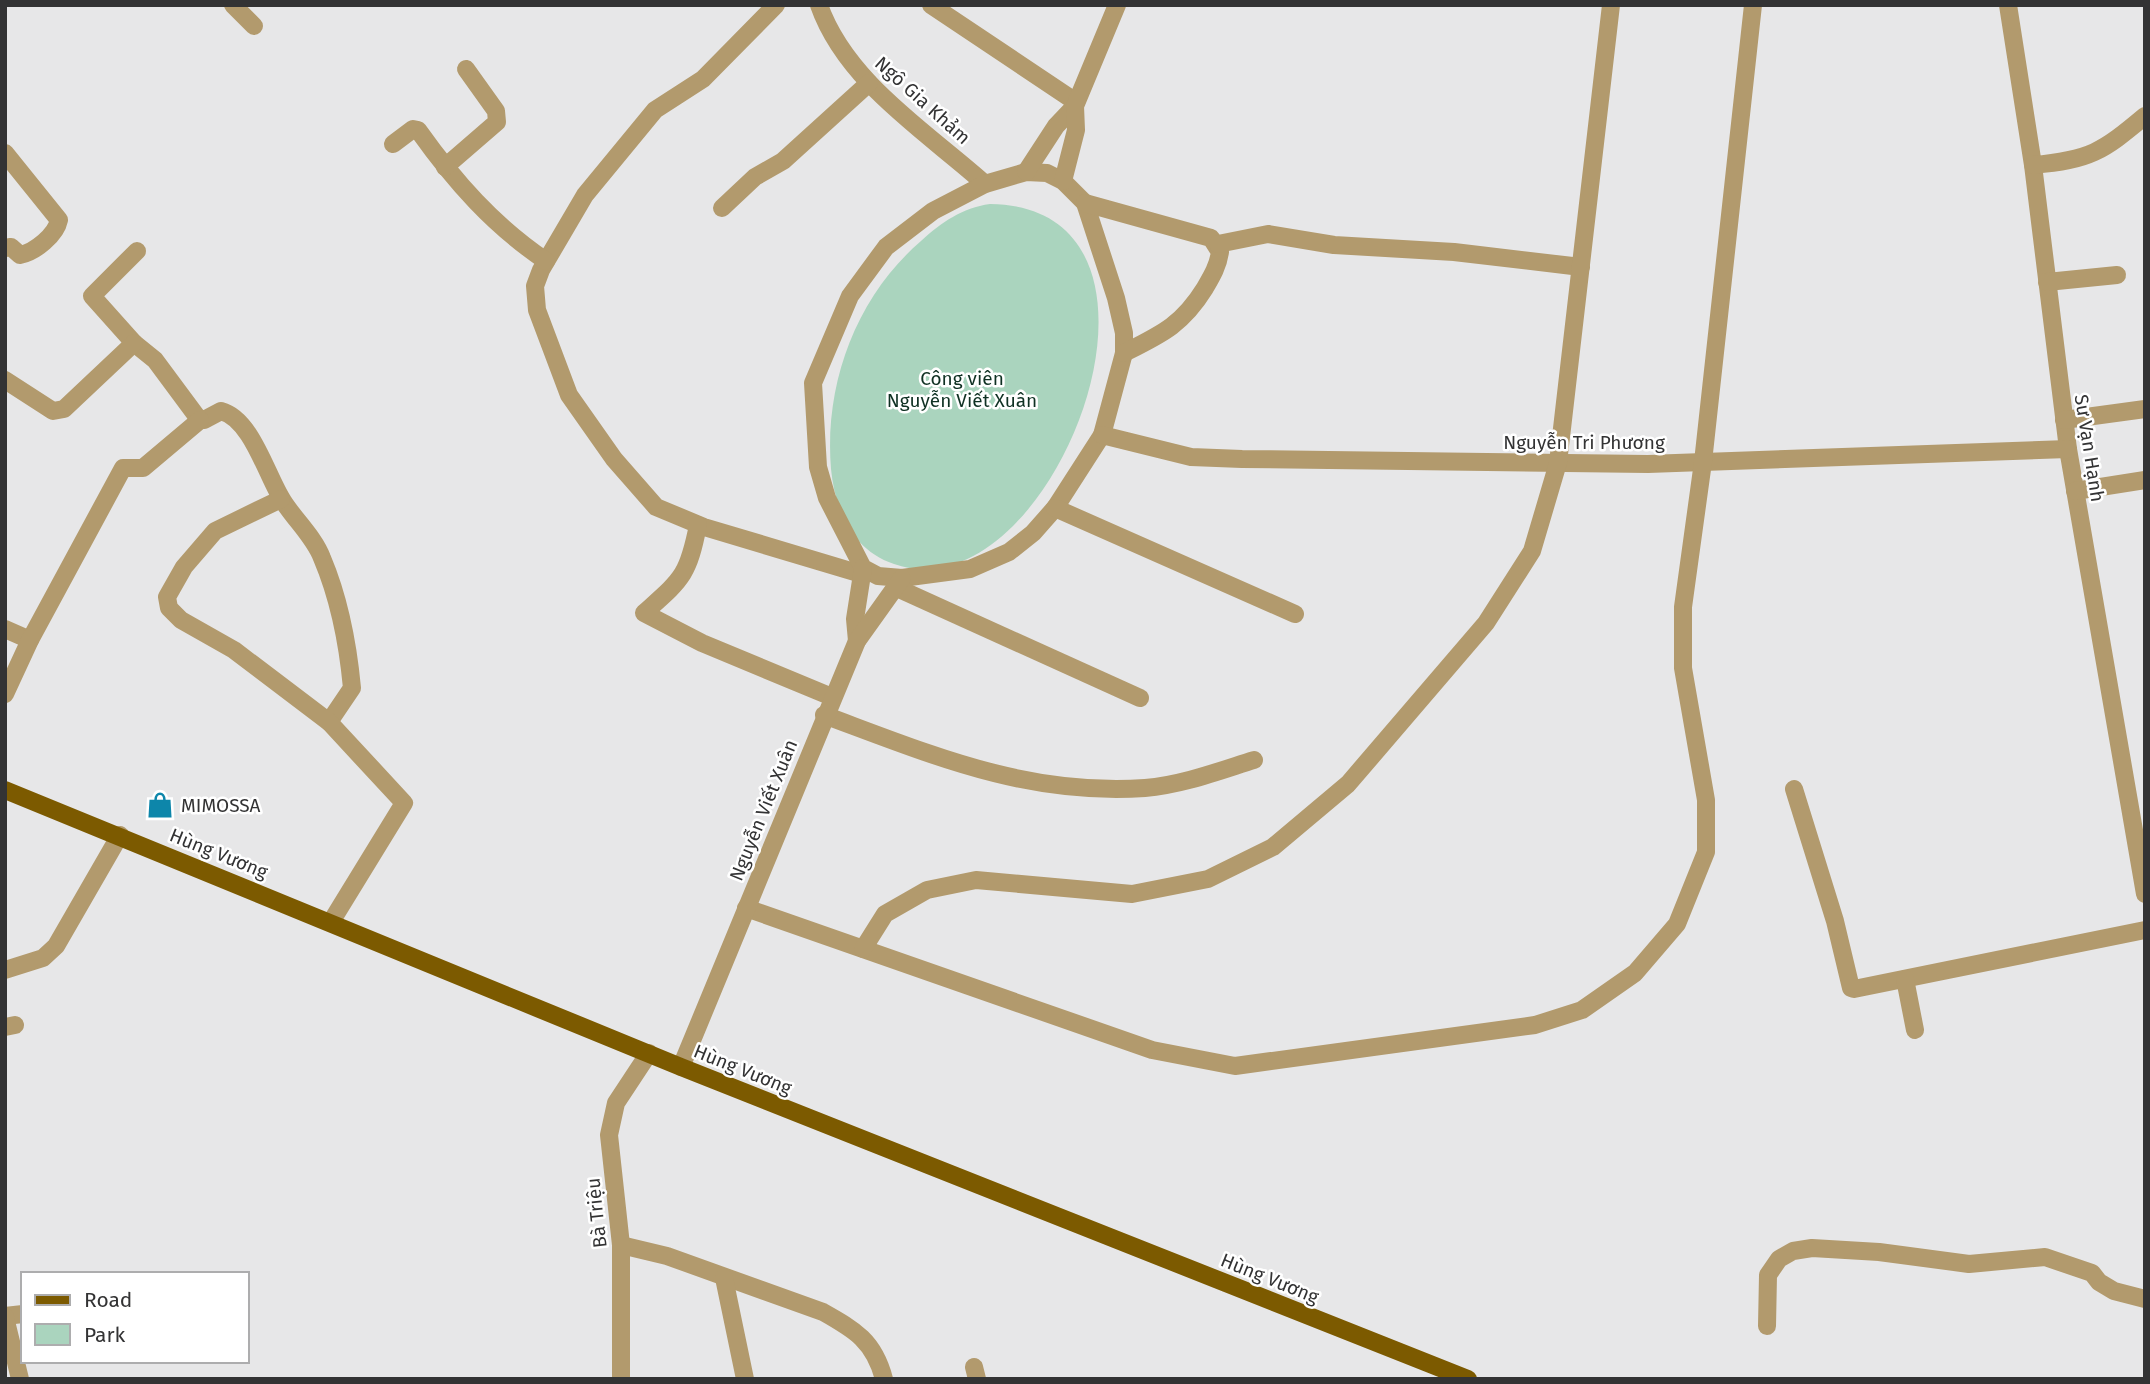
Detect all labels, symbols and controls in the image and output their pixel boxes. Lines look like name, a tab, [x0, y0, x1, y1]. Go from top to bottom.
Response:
street label: Ngô Gia Khảm	[870, 52, 975, 149]
park label: Công viên Nguyễn Viết Xuân	[887, 367, 1037, 412]
street label: Sư Vạn Hạnh	[2070, 393, 2109, 504]
street label: Nguyễn Tri Phương	[1503, 431, 1665, 454]
street label: Nguyễn Viết Xuân	[725, 736, 802, 884]
shop icon: MIMOSSA	[145, 790, 175, 820]
place label: MIMOSSA	[181, 794, 261, 817]
street label: Hùng Vương	[166, 823, 271, 884]
street label: Hùng Vương	[690, 1039, 795, 1100]
street label: Bà Triệu	[581, 1177, 612, 1249]
street label: Hùng Vương	[1217, 1248, 1322, 1309]
legend	[21, 1272, 248, 1363]
text: Road	[84, 1287, 132, 1313]
text: Park	[84, 1322, 126, 1348]

